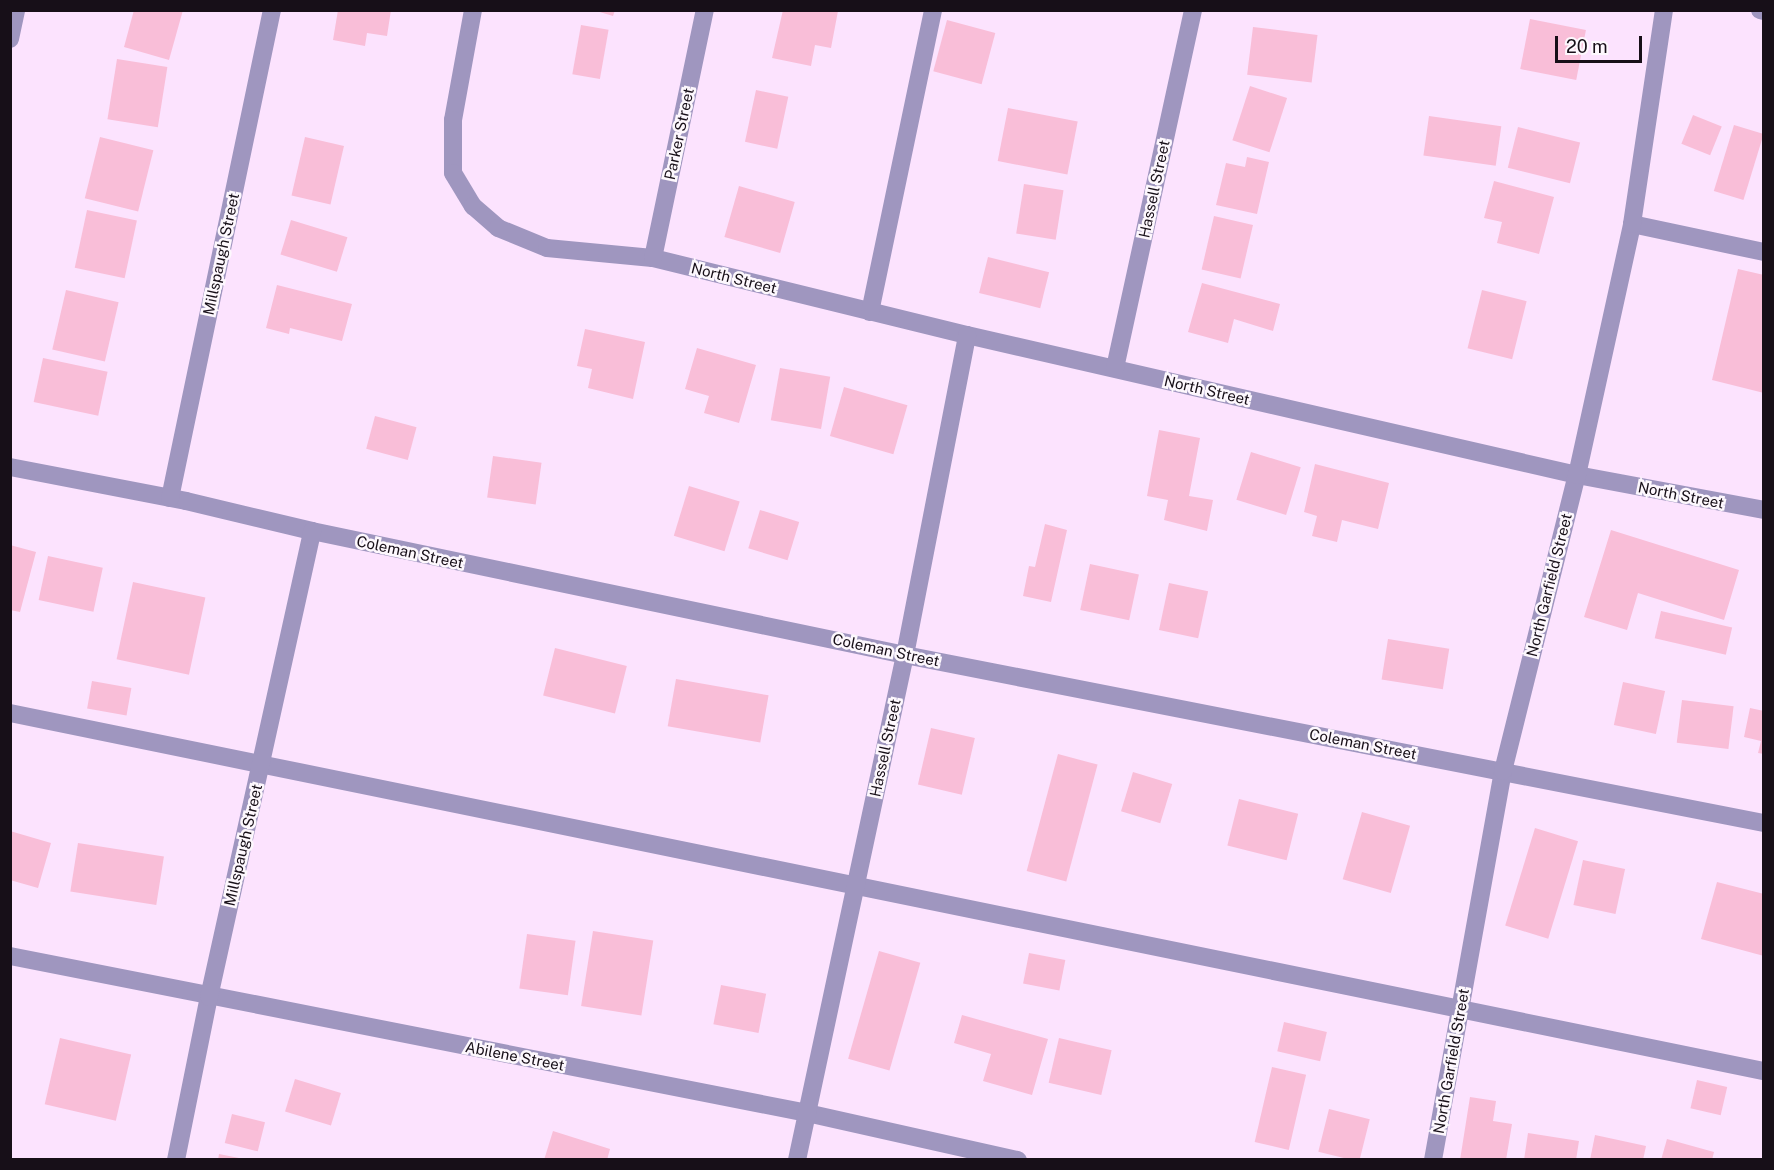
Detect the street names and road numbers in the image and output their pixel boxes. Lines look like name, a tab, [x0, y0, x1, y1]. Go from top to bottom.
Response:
street label: Parker Street	[660, 86, 698, 182]
street label: Hassell Street	[1135, 138, 1173, 240]
street label: Millspaugh Street	[199, 191, 243, 317]
street label: North Street	[689, 259, 779, 297]
street label: North Street	[1162, 371, 1252, 409]
street label: North Street	[1636, 478, 1726, 512]
street label: North Garfield Street	[1522, 511, 1576, 659]
street label: Coleman Street	[355, 532, 465, 572]
street label: Coleman Street	[831, 630, 941, 670]
street label: Hassell Street	[866, 697, 904, 799]
street label: Coleman Street	[1308, 725, 1418, 763]
street label: Millspaugh Street	[220, 782, 266, 908]
street label: North Garfield Street	[1429, 987, 1473, 1135]
street label: Abilene Street	[464, 1038, 566, 1074]

